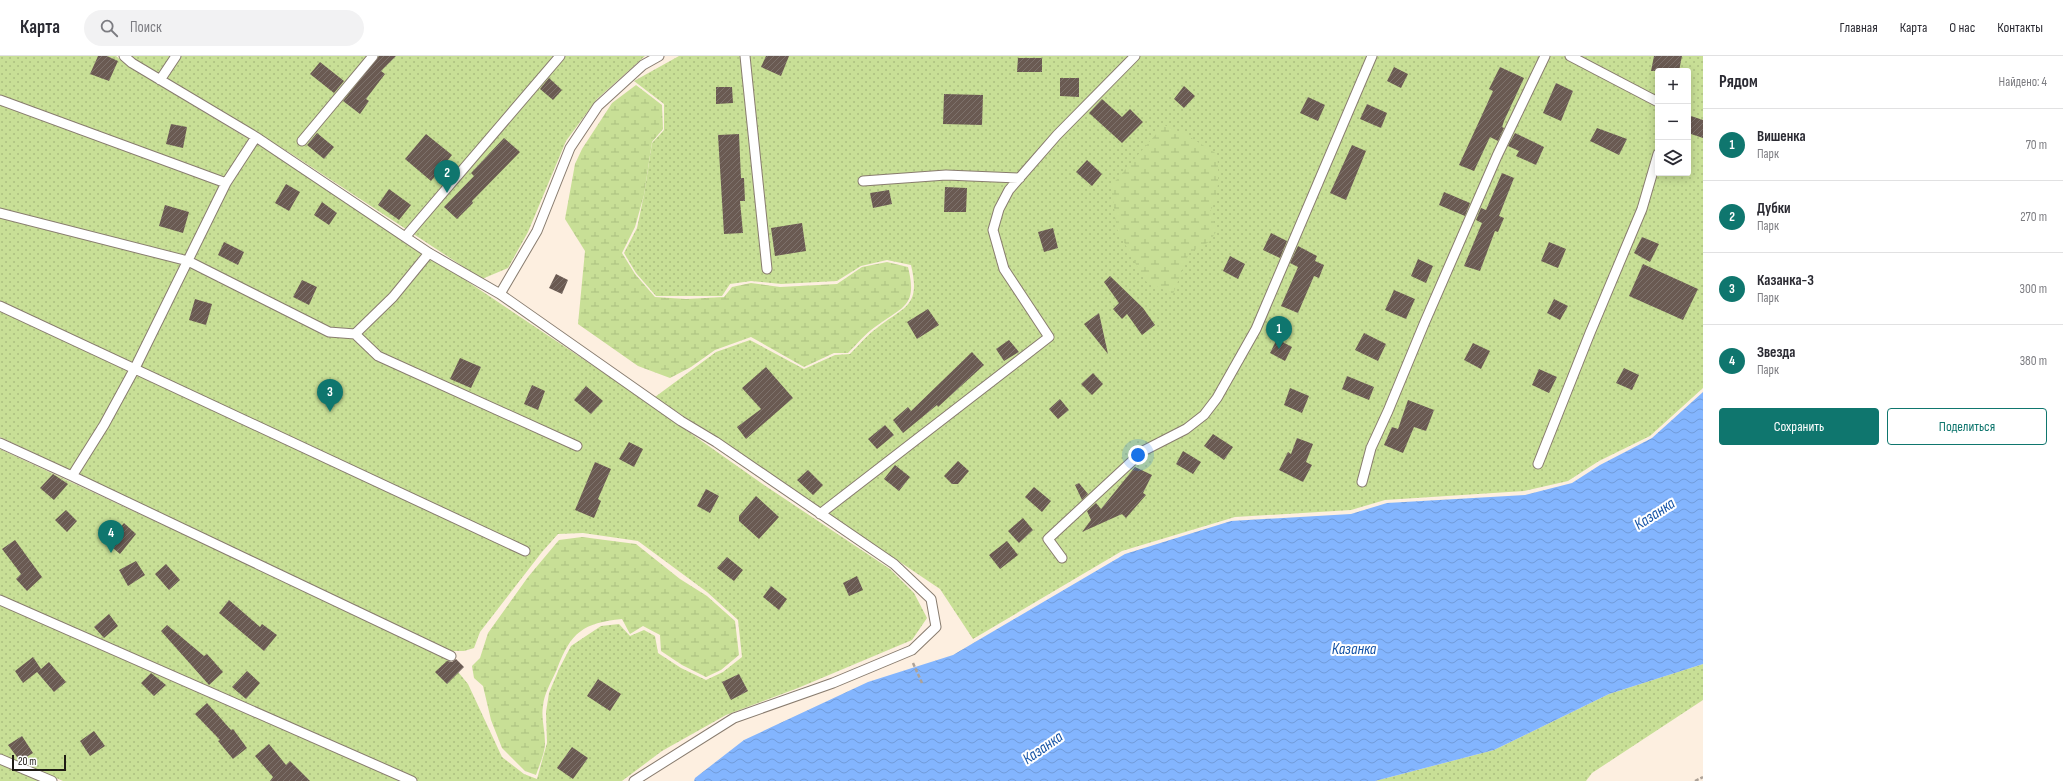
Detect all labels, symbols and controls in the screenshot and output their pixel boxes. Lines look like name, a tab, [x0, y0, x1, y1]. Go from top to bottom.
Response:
search box	[84, 10, 364, 46]
text: Карта	[20, 16, 60, 39]
icon: search	[98, 17, 120, 39]
text: Поиск	[130, 18, 162, 37]
text: Главная	[1840, 19, 1878, 36]
text: Карта	[1900, 19, 1927, 36]
text: О нас	[1949, 19, 1975, 36]
text: Контакты	[1997, 19, 2043, 36]
map controls	[1655, 68, 1691, 176]
button: +	[1655, 68, 1691, 104]
text: Рядом	[1719, 72, 1758, 92]
text: Найдено: 4	[1999, 74, 2047, 90]
button: −	[1655, 104, 1691, 140]
text: Вишенка	[1757, 127, 1806, 146]
text: 1	[1729, 137, 1735, 153]
text: 70 m	[2026, 137, 2047, 153]
button: layers	[1655, 140, 1691, 176]
text: Парк	[1757, 146, 1779, 162]
pin: 2	[434, 160, 460, 193]
text: Дубки	[1757, 199, 1791, 218]
text: 2	[1729, 209, 1735, 225]
text: 270 m	[2020, 209, 2047, 225]
text: Парк	[1757, 218, 1779, 234]
text: Казанка-3	[1757, 271, 1814, 290]
text: 3	[1729, 281, 1735, 297]
text: 300 m	[2020, 281, 2047, 297]
text: Парк	[1757, 290, 1779, 306]
pin: 1	[1266, 316, 1292, 349]
text: Звезда	[1757, 343, 1795, 362]
text: 4	[1729, 353, 1735, 369]
text: 380 m	[2020, 353, 2047, 369]
text: Парк	[1757, 362, 1779, 378]
pin: 3	[317, 379, 343, 412]
button: Сохранить	[1719, 408, 1879, 445]
button: Поделиться	[1887, 408, 2047, 445]
your location	[1128, 445, 1148, 465]
water label: Казанка	[1631, 494, 1679, 534]
pin: 4	[98, 520, 124, 553]
water label: Казанка	[1332, 640, 1377, 659]
water label: Казанка	[1019, 727, 1067, 769]
scale bar	[12, 753, 66, 772]
text: 20 m	[18, 755, 36, 768]

